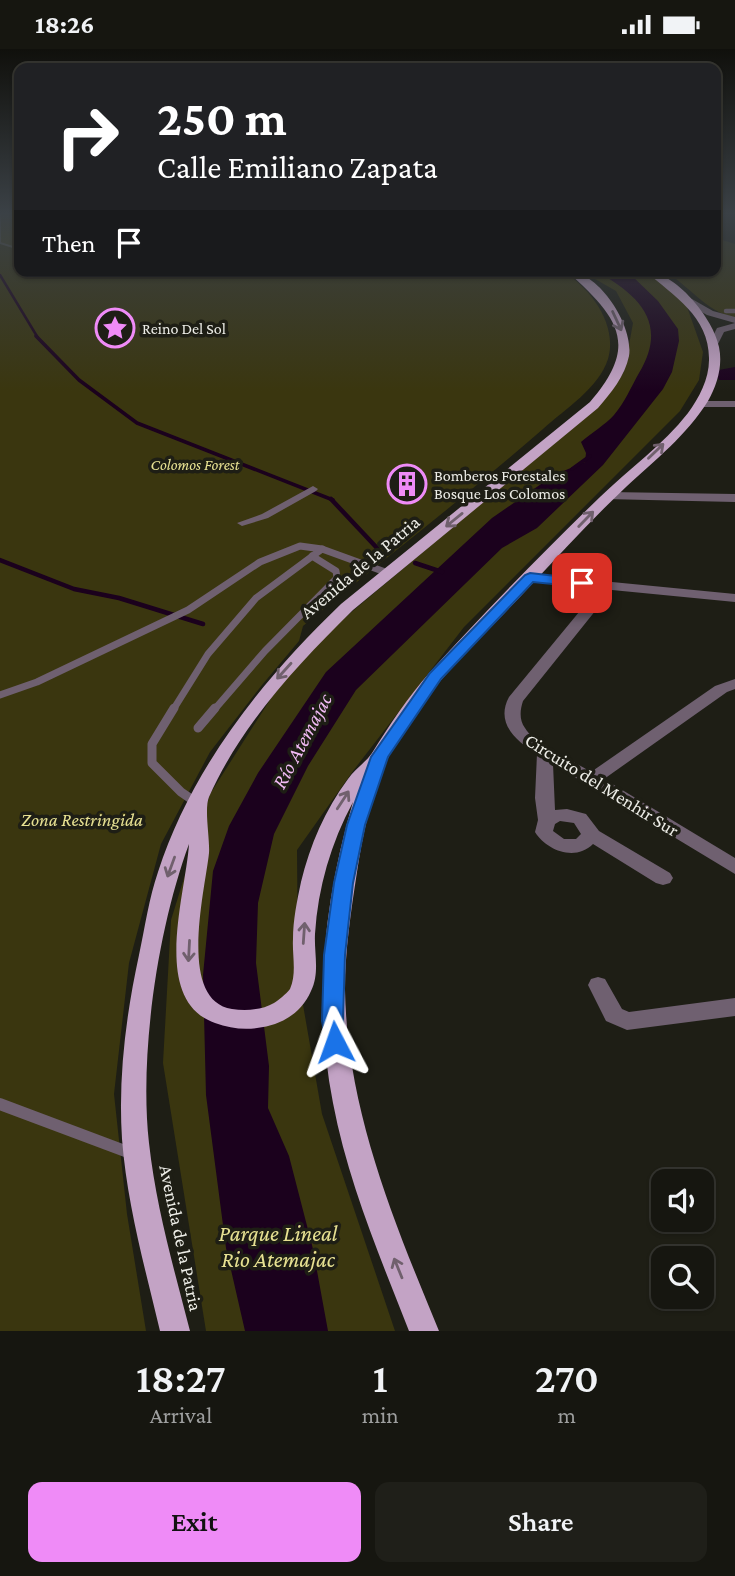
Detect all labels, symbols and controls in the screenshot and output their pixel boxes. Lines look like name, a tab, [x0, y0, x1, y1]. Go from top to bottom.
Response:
text: 18:26	[35, 10, 95, 39]
icon: right	[42, 91, 133, 182]
text: 250 m	[157, 91, 287, 146]
text: Calle Emiliano Zapata	[157, 149, 438, 185]
icon: arrive	[110, 224, 148, 262]
text: Then	[42, 229, 96, 258]
place icon: Reino Del Sol	[94, 307, 136, 349]
one-way arrow	[611, 310, 624, 331]
place label: Reino Del Sol	[142, 320, 226, 337]
one-way arrow	[647, 442, 664, 459]
park label: Colomos Forest	[151, 456, 240, 473]
building icon: Bomberos Forestales Bosque Los Colomos	[386, 463, 428, 505]
place label: Bomberos Forestales Bosque Los Colomos	[434, 467, 566, 503]
street label: Avenida de la Patria	[296, 511, 424, 623]
one-way arrow	[578, 511, 595, 528]
one-way arrow	[446, 513, 464, 528]
pin	[552, 553, 612, 613]
icon: arrive	[563, 564, 601, 602]
one-way arrow	[276, 662, 293, 679]
water label: Río Atemajac	[267, 689, 337, 792]
street label: Circuito del Menhir Sur	[521, 729, 683, 841]
one-way arrow	[337, 790, 351, 810]
park label: Zona Restringida	[21, 809, 143, 830]
one-way arrow	[164, 855, 176, 877]
one-way arrow	[298, 922, 311, 945]
one-way arrow	[182, 939, 195, 962]
position arrow	[298, 1005, 372, 1079]
street label: Avenida de la Patria	[155, 1163, 207, 1313]
map controls	[651, 1169, 714, 1309]
button: sound	[651, 1169, 714, 1232]
park label: Parque Lineal Rio Atemajac	[219, 1220, 338, 1273]
button: search	[651, 1246, 714, 1309]
one-way arrow	[391, 1258, 404, 1279]
text: 18:27	[136, 1354, 226, 1401]
text: 1	[373, 1354, 388, 1401]
text: 270	[535, 1354, 599, 1401]
text: Arrival	[150, 1402, 212, 1428]
text: min	[362, 1402, 399, 1428]
text: m	[558, 1402, 576, 1428]
button: Exit	[28, 1482, 361, 1562]
button: Share	[375, 1482, 707, 1562]

